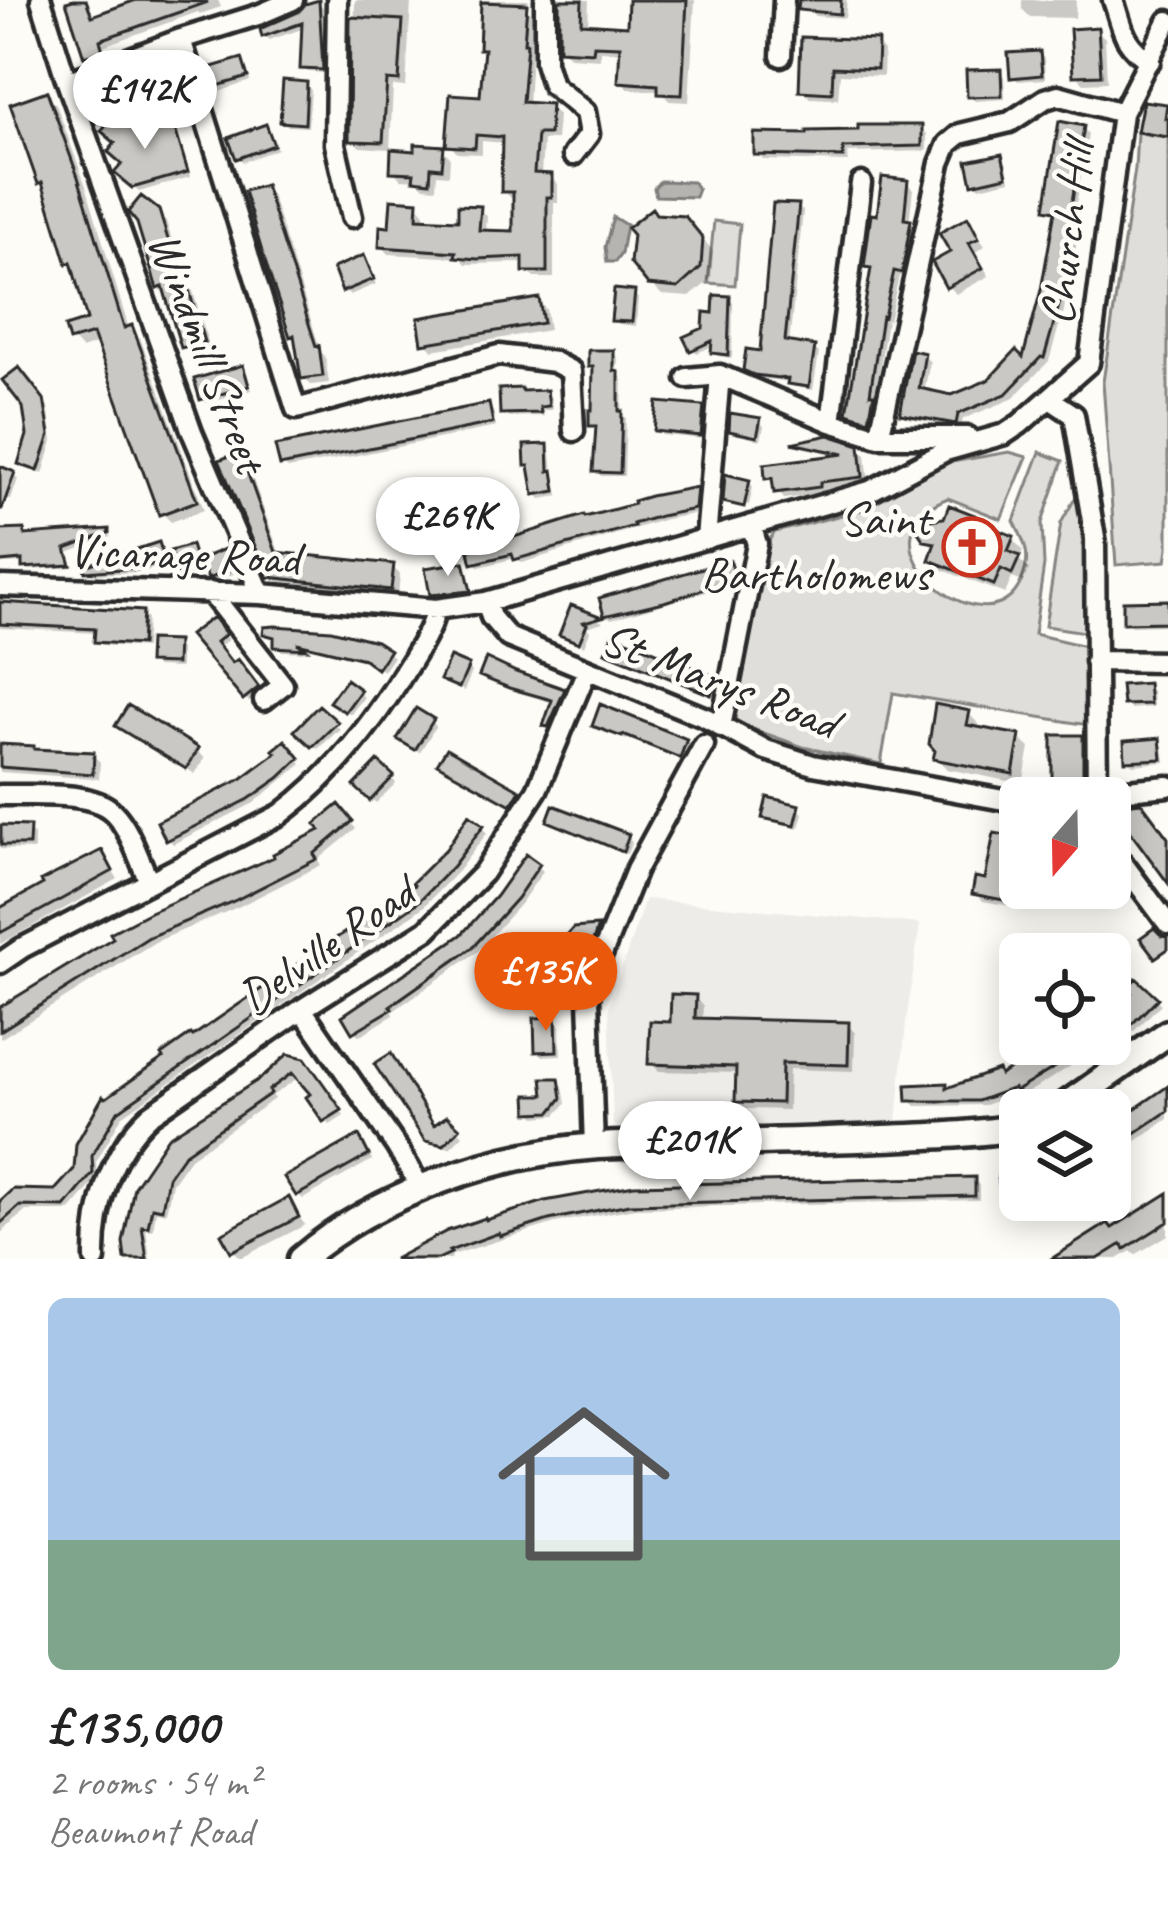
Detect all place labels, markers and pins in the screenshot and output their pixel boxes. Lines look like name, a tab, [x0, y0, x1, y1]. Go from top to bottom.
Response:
pin: £142K	[61, 50, 229, 152]
pin: £269K	[364, 477, 532, 579]
place label: Saint Bartholomews	[701, 489, 935, 604]
church icon: Saint Bartholomews	[941, 516, 1003, 578]
pin: £135K	[462, 932, 630, 1034]
pin: £201K	[606, 1101, 774, 1203]

